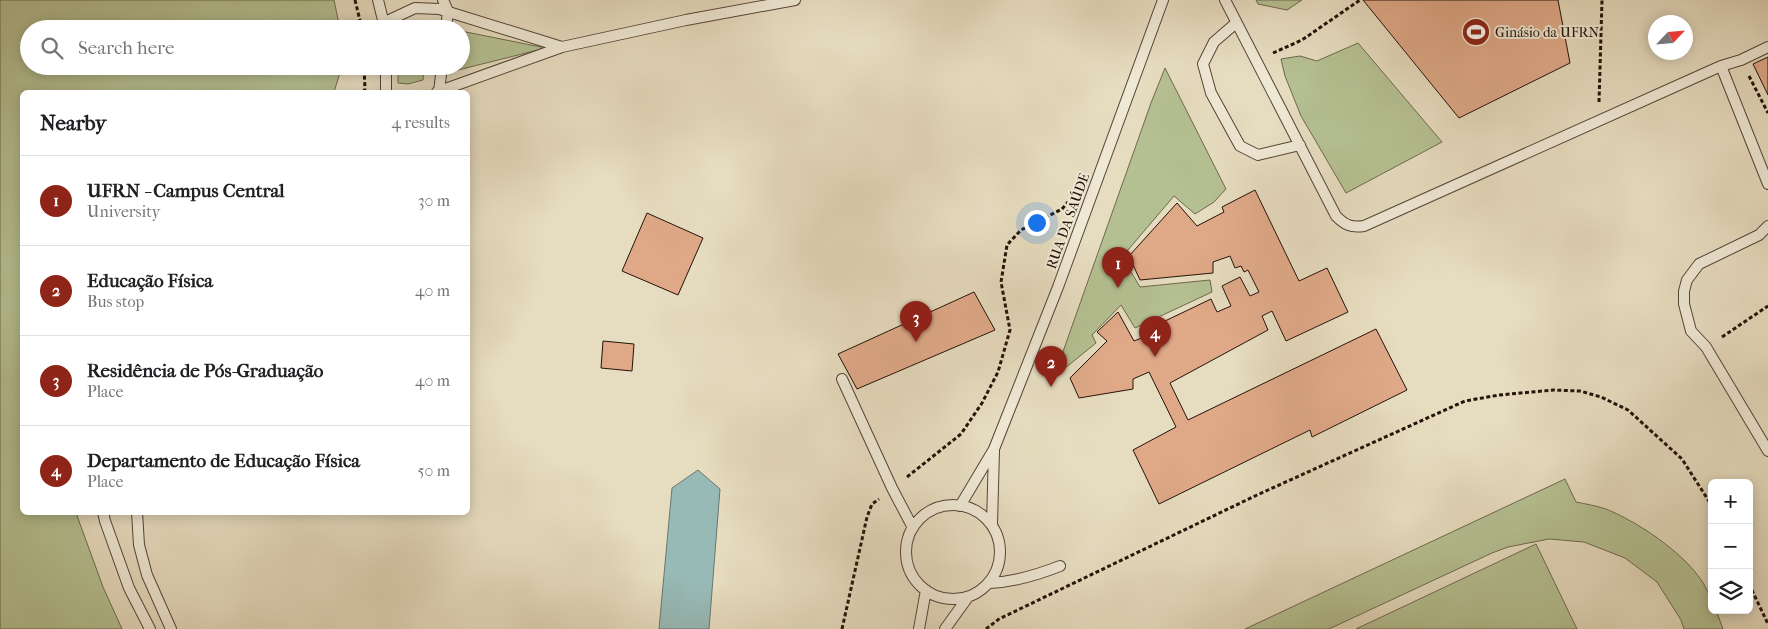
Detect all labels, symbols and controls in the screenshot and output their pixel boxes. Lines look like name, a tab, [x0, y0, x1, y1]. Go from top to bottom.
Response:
north arrow	[1648, 15, 1693, 60]
sports icon: Ginásio da UFRN	[1461, 17, 1491, 47]
search box	[20, 20, 470, 75]
place label: Ginásio da UFRN	[1495, 24, 1600, 41]
icon: search	[38, 34, 66, 62]
text: Search here	[78, 37, 174, 59]
text: Nearby	[40, 111, 106, 135]
text: 4 results	[392, 113, 450, 132]
street label: RUA DA SAÚDE	[1042, 170, 1093, 271]
text: UFRN - Campus Central	[87, 180, 285, 202]
text: 1	[53, 191, 59, 210]
text: 30 m	[418, 191, 450, 210]
text: University	[87, 202, 160, 221]
your location	[1024, 210, 1050, 236]
pin: 1	[1102, 247, 1134, 288]
text: Educação Física	[87, 270, 213, 292]
text: 2	[52, 281, 60, 300]
text: 40 m	[415, 281, 450, 300]
text: Bus stop	[87, 292, 144, 311]
pin: 3	[900, 301, 932, 342]
pin: 4	[1139, 316, 1171, 357]
pin: 2	[1035, 346, 1067, 387]
text: Residência de Pós-Graduação	[87, 360, 323, 382]
text: 3	[53, 371, 59, 390]
text: 40 m	[415, 371, 450, 390]
text: Place	[87, 382, 123, 401]
text: Departamento de Educação Física	[87, 450, 360, 472]
text: 4	[51, 461, 61, 480]
text: 50 m	[418, 461, 450, 480]
text: Place	[87, 472, 123, 491]
map controls	[1708, 479, 1753, 614]
button: +	[1708, 479, 1753, 524]
button: −	[1708, 524, 1753, 569]
button: layers	[1708, 569, 1753, 614]

